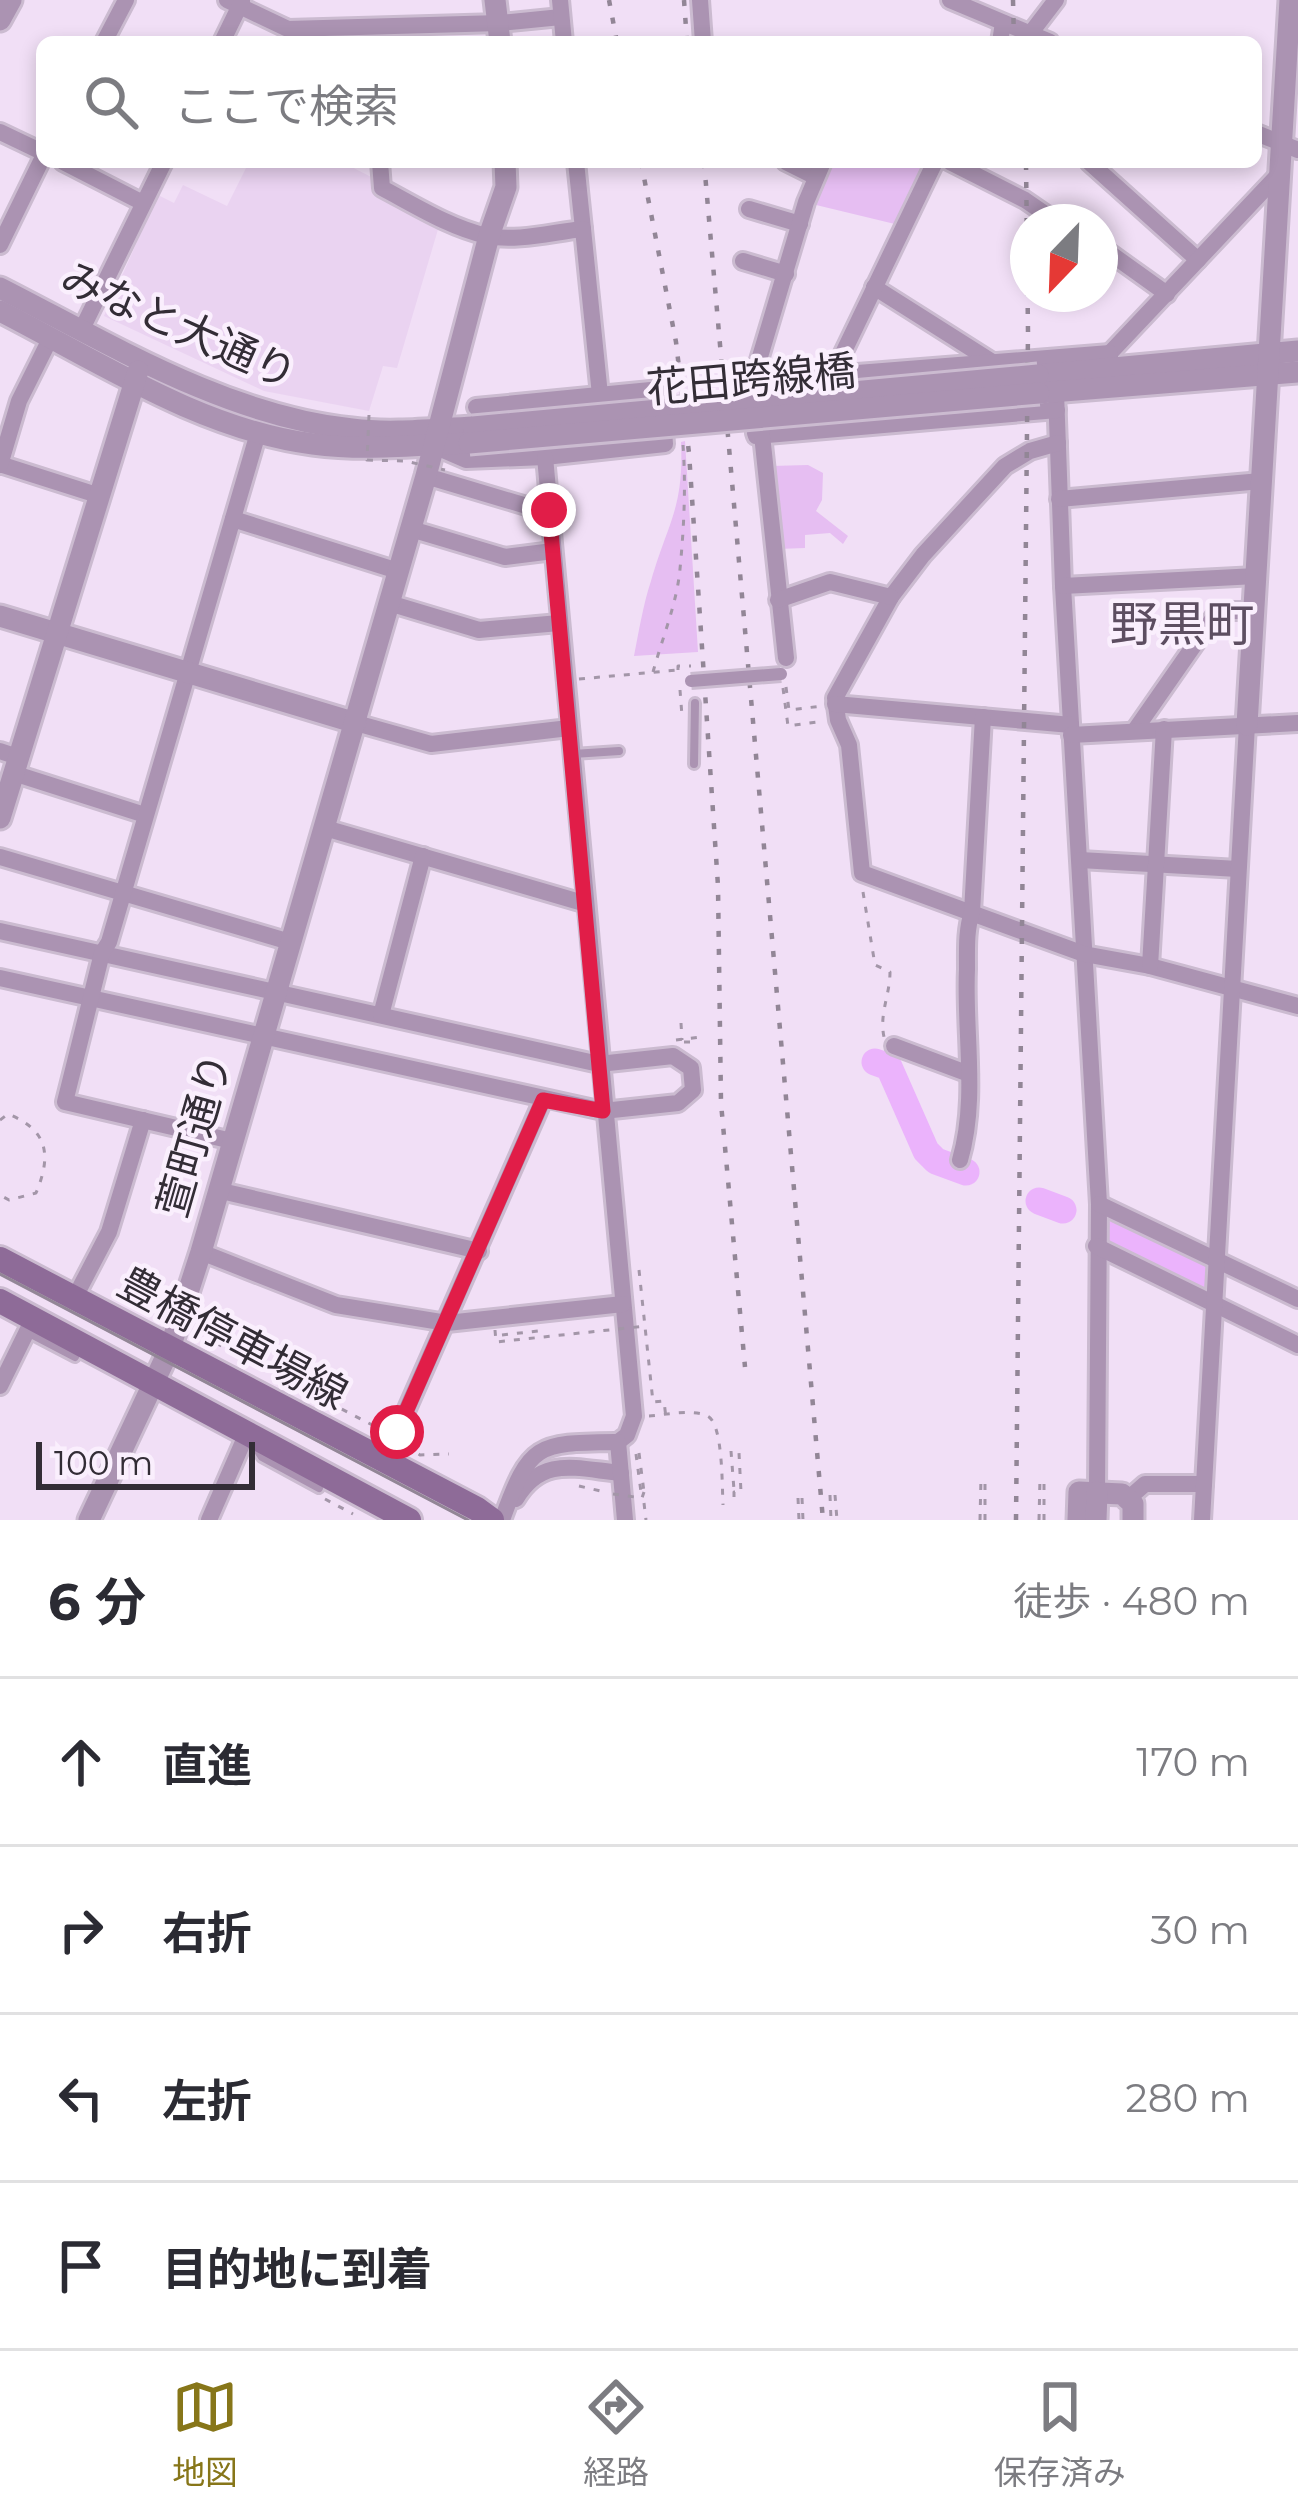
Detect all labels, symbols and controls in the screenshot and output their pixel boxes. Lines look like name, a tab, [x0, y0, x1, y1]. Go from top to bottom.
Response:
search box	[36, 36, 1262, 168]
icon: search	[78, 69, 144, 135]
text: ここで検索	[174, 78, 399, 133]
north arrow	[1010, 204, 1118, 312]
street label: みなと大通り	[53, 250, 305, 400]
street label: 花田跨線橋	[644, 344, 858, 414]
route end	[522, 483, 576, 537]
district label: 野黒町	[1110, 595, 1254, 653]
street label: 萱町通り	[146, 1047, 242, 1223]
street label: 豊橋停車場線	[110, 1256, 356, 1420]
route start	[370, 1405, 424, 1459]
scale bar	[36, 1436, 255, 1489]
text: 100 m	[54, 1443, 153, 1483]
text: 6 分	[48, 1571, 146, 1633]
text: 徒歩 · 480 m	[1013, 1577, 1250, 1625]
icon: ahead	[48, 1729, 114, 1795]
text: 直進	[162, 1737, 252, 1792]
text: 170 m	[1136, 1738, 1250, 1786]
icon: right	[48, 1897, 114, 1963]
text: 右折	[162, 1905, 252, 1960]
text: 30 m	[1151, 1906, 1250, 1954]
icon: left	[48, 2065, 114, 2131]
text: 左折	[162, 2073, 252, 2128]
text: 280 m	[1126, 2074, 1250, 2122]
icon: arrive	[48, 2233, 114, 2299]
text: 目的地に到着	[162, 2241, 432, 2296]
tab: 地図	[172, 2374, 238, 2494]
tab: 経路	[583, 2374, 649, 2494]
tab: 保存済み	[994, 2374, 1126, 2494]

